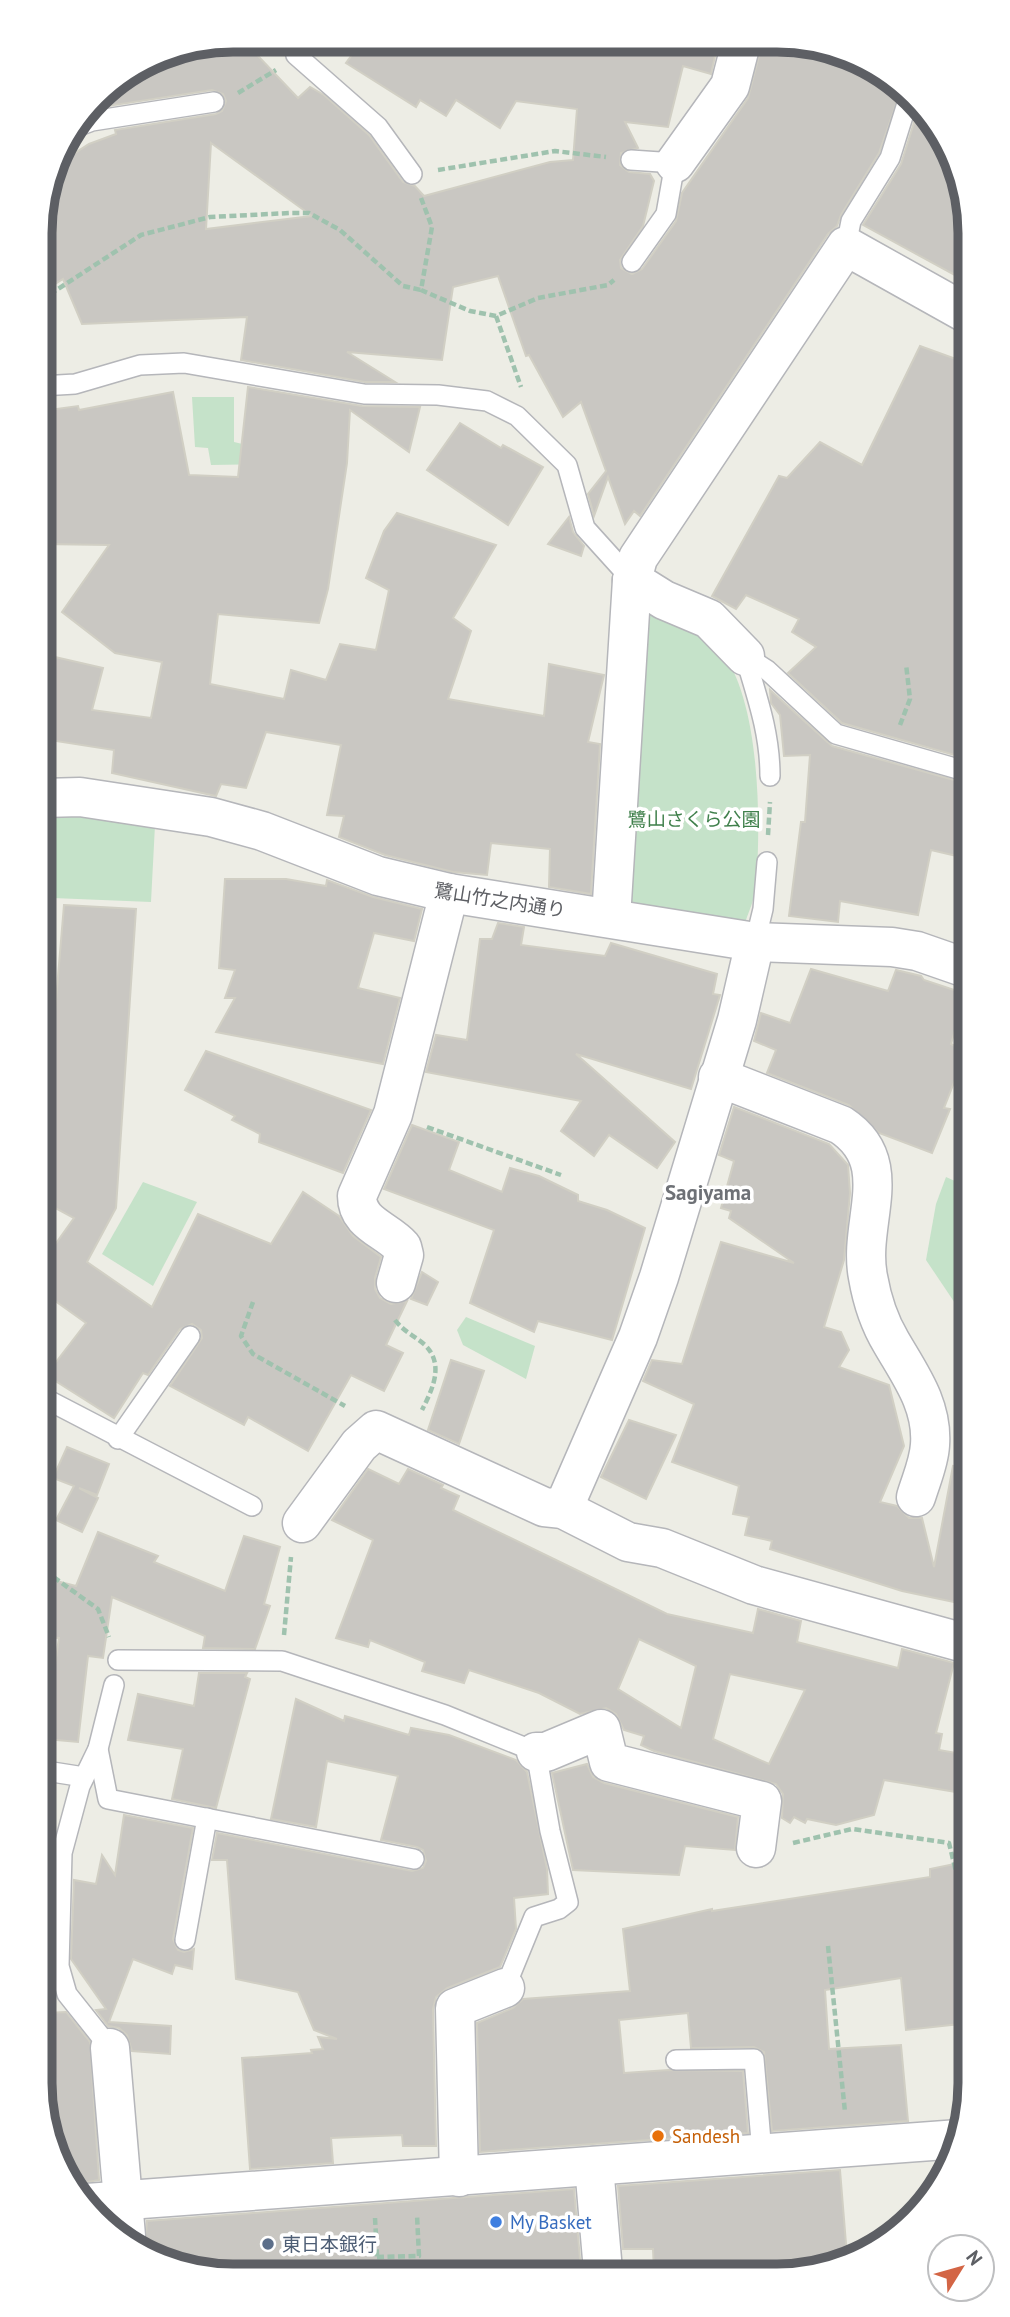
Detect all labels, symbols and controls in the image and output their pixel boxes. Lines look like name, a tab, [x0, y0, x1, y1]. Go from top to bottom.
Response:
park label: 鷺山さくら公園	[627, 807, 761, 831]
street label: 鷺山竹之内通り	[432, 878, 568, 922]
district label: Sagiyama	[665, 1179, 751, 1206]
place label: Sandesh	[672, 2124, 740, 2148]
marker: Sandesh	[650, 2128, 666, 2144]
place label: My Basket	[510, 2210, 592, 2234]
marker: My Basket	[488, 2214, 504, 2230]
place label: 東日本銀行	[282, 2232, 377, 2256]
north arrow	[926, 2233, 996, 2303]
marker: 東日本銀行	[260, 2236, 276, 2252]
text: N	[961, 2246, 988, 2270]

